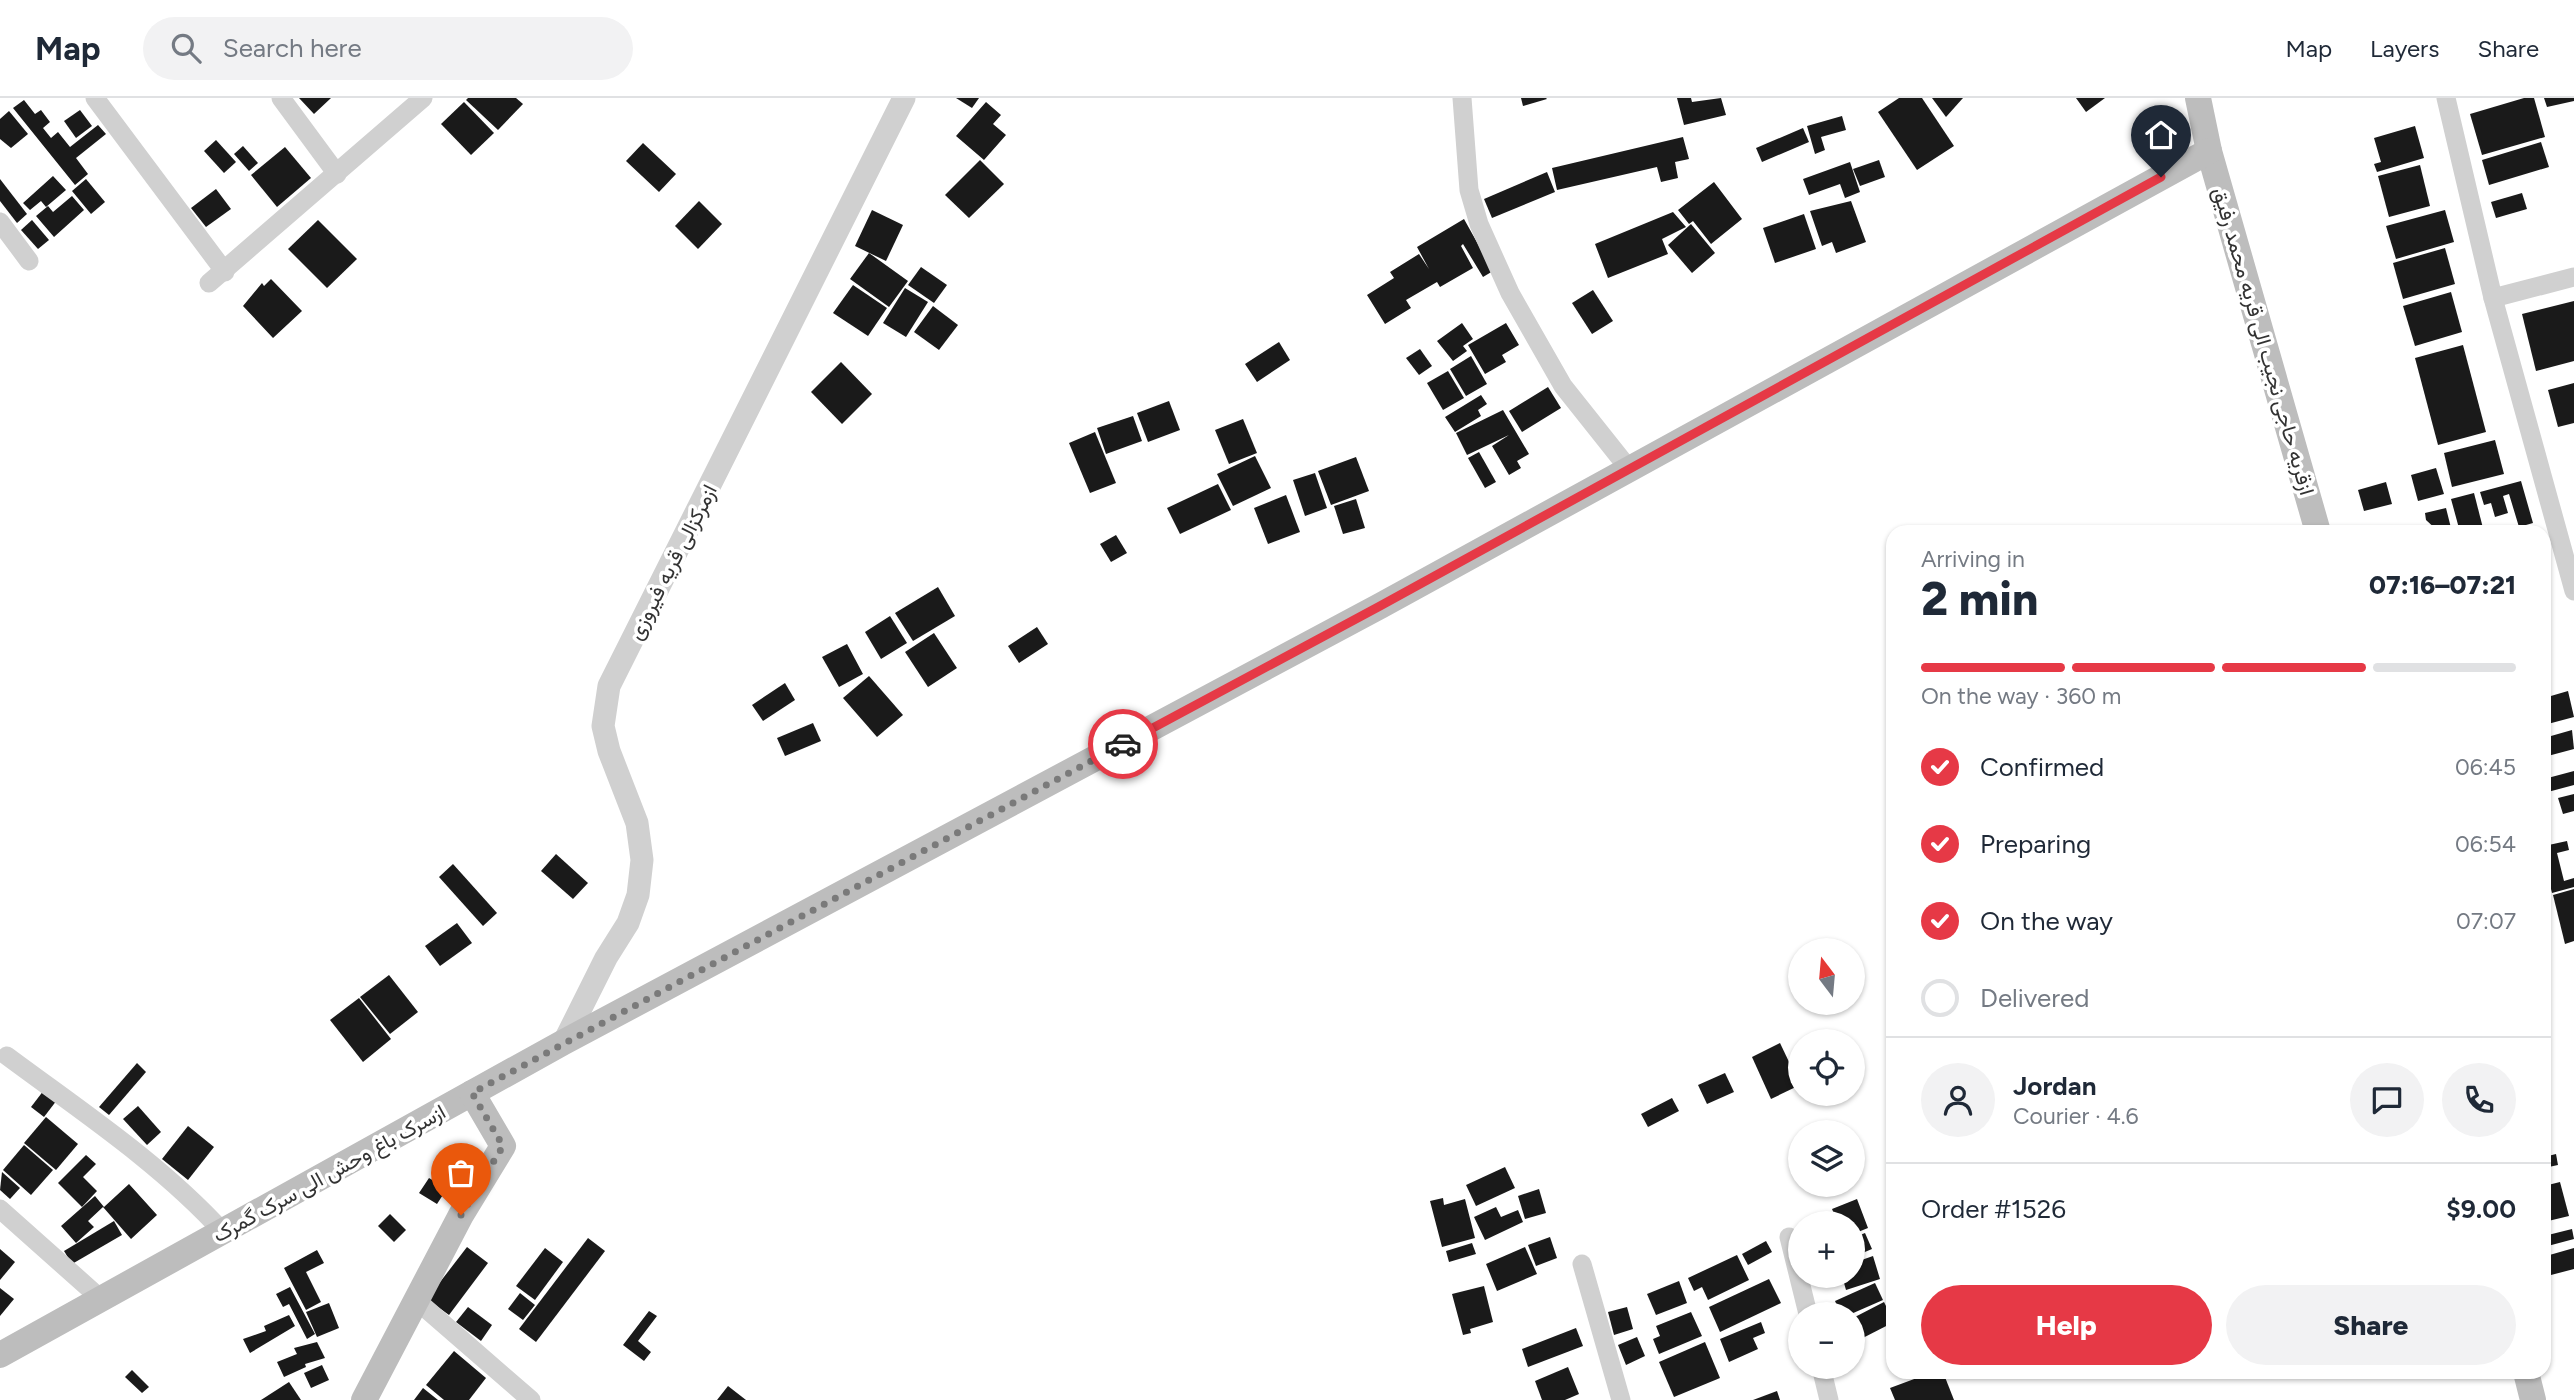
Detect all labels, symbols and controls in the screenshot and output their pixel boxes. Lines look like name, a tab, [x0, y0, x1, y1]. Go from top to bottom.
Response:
search box	[143, 17, 633, 80]
text: Map	[35, 29, 101, 68]
icon: search	[167, 29, 205, 67]
text: Search here	[223, 32, 362, 64]
text: Map	[2285, 34, 2332, 63]
text: Layers	[2370, 34, 2439, 63]
text: Share	[2477, 34, 2539, 63]
pin	[2131, 105, 2191, 177]
icon: home	[2142, 116, 2180, 154]
street label: ازقریه حاجی نجیب الی قریه محمد رفیق	[2207, 184, 2320, 498]
street label: ازمرکزالی قریه فیروزی	[622, 480, 723, 644]
text: Arriving in	[1921, 545, 2025, 573]
text: 07:16–07:21	[2369, 569, 2516, 601]
text: 2 min	[1921, 571, 2038, 627]
text: On the way · 360 m	[1921, 682, 2121, 710]
courier	[1088, 709, 1158, 779]
icon: car	[1104, 725, 1142, 763]
icon: check	[1921, 748, 1959, 786]
text: Confirmed	[1980, 751, 2104, 783]
text: 06:45	[2455, 753, 2516, 781]
icon: check	[1921, 825, 1959, 863]
text: Preparing	[1980, 828, 2091, 860]
text: 06:54	[2455, 830, 2516, 858]
icon: check	[1921, 902, 1959, 940]
text: On the way	[1980, 905, 2113, 937]
text: 07:07	[2456, 907, 2516, 935]
north arrow	[1788, 938, 1866, 1015]
map controls	[1788, 938, 1865, 1379]
text: Delivered	[1980, 982, 2089, 1014]
button: locate	[1788, 1029, 1865, 1106]
button: person	[1921, 1063, 1995, 1137]
button: chat	[2350, 1063, 2424, 1137]
button: phone	[2442, 1063, 2516, 1137]
text: Jordan	[2013, 1070, 2096, 1102]
street label: ازسرک باغ وحش الی سرک گمرک	[208, 1099, 451, 1249]
text: Courier · 4.6	[2013, 1102, 2139, 1130]
button: layers	[1788, 1120, 1865, 1197]
pin	[431, 1143, 491, 1215]
icon: bag	[442, 1154, 480, 1192]
text: Order #1526	[1921, 1193, 2066, 1225]
text: $9.00	[2446, 1193, 2516, 1225]
button: +	[1788, 1211, 1865, 1288]
button: Help	[1921, 1285, 2212, 1365]
button: Share	[2226, 1285, 2516, 1365]
button: −	[1788, 1302, 1865, 1379]

